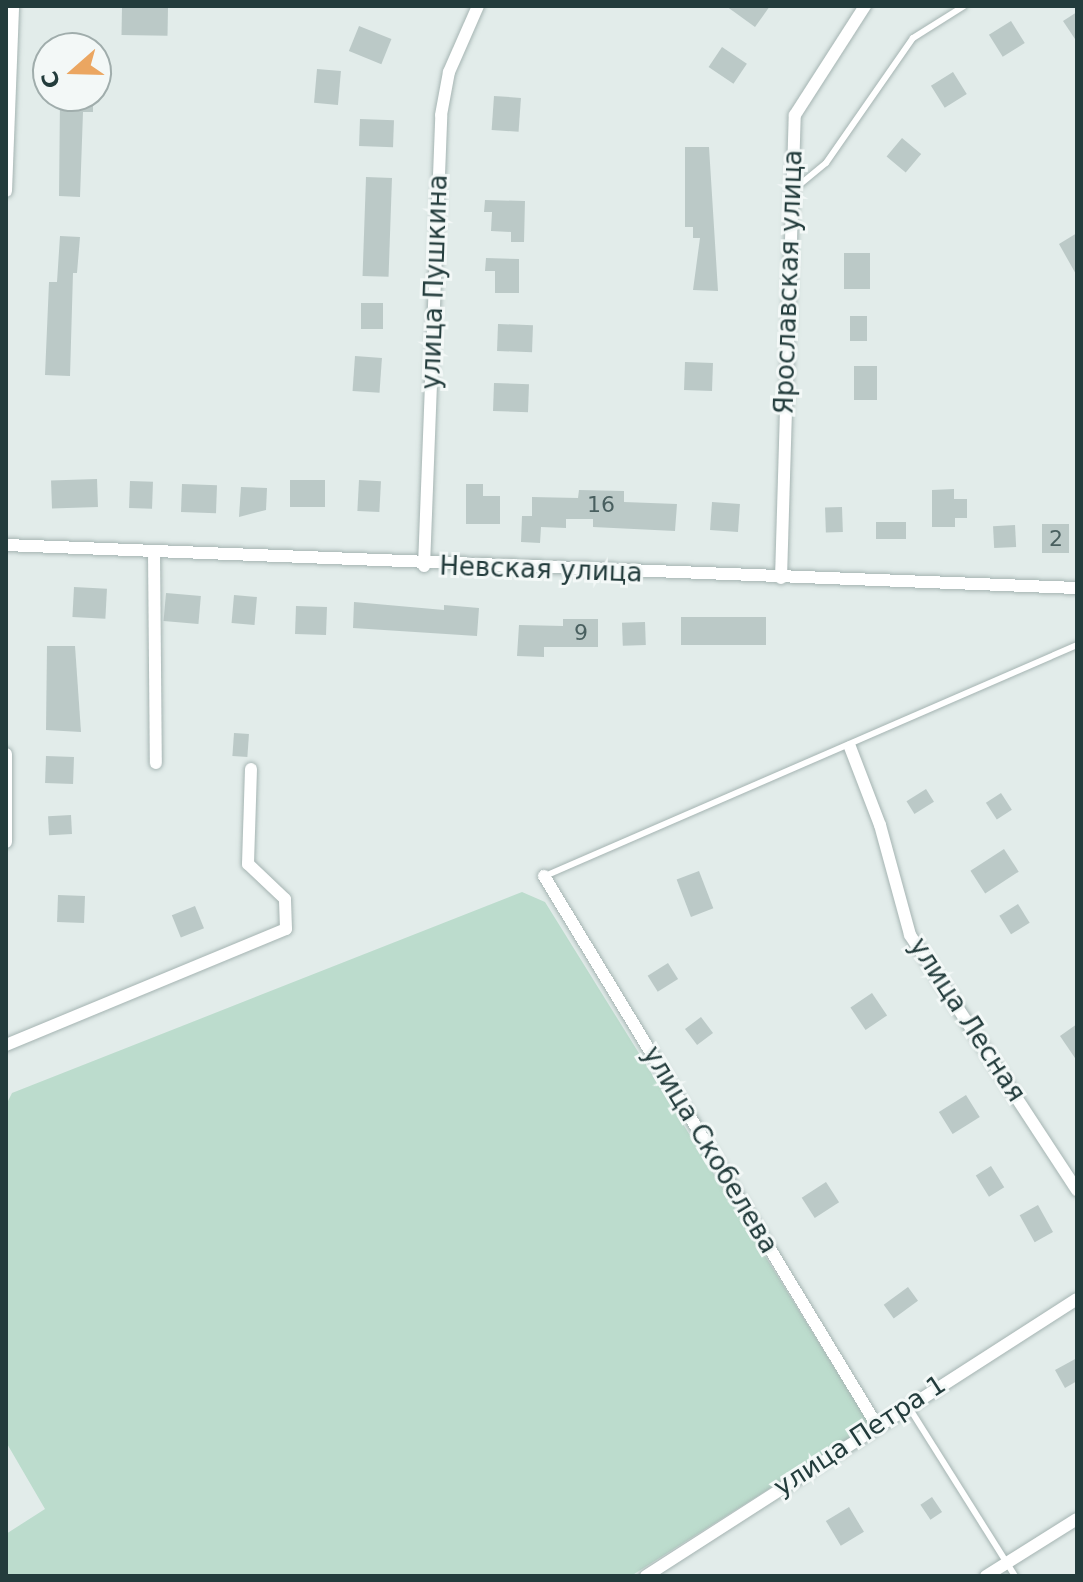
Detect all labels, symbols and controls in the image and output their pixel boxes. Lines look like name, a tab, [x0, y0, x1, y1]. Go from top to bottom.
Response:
north arrow	[32, 32, 112, 112]
text: С	[36, 68, 65, 92]
street label: Ярославская улица	[769, 149, 809, 415]
street label: улица Пушкина	[416, 174, 454, 390]
house number: 16	[587, 492, 615, 518]
house number: 2	[1049, 526, 1063, 552]
street label: Невская улица	[439, 551, 643, 589]
house number: 9	[574, 620, 588, 646]
street label: улица Лесная	[902, 932, 1032, 1108]
street label: улица Скобелева	[636, 1041, 784, 1259]
street label: улица Петра 1	[768, 1369, 952, 1503]

